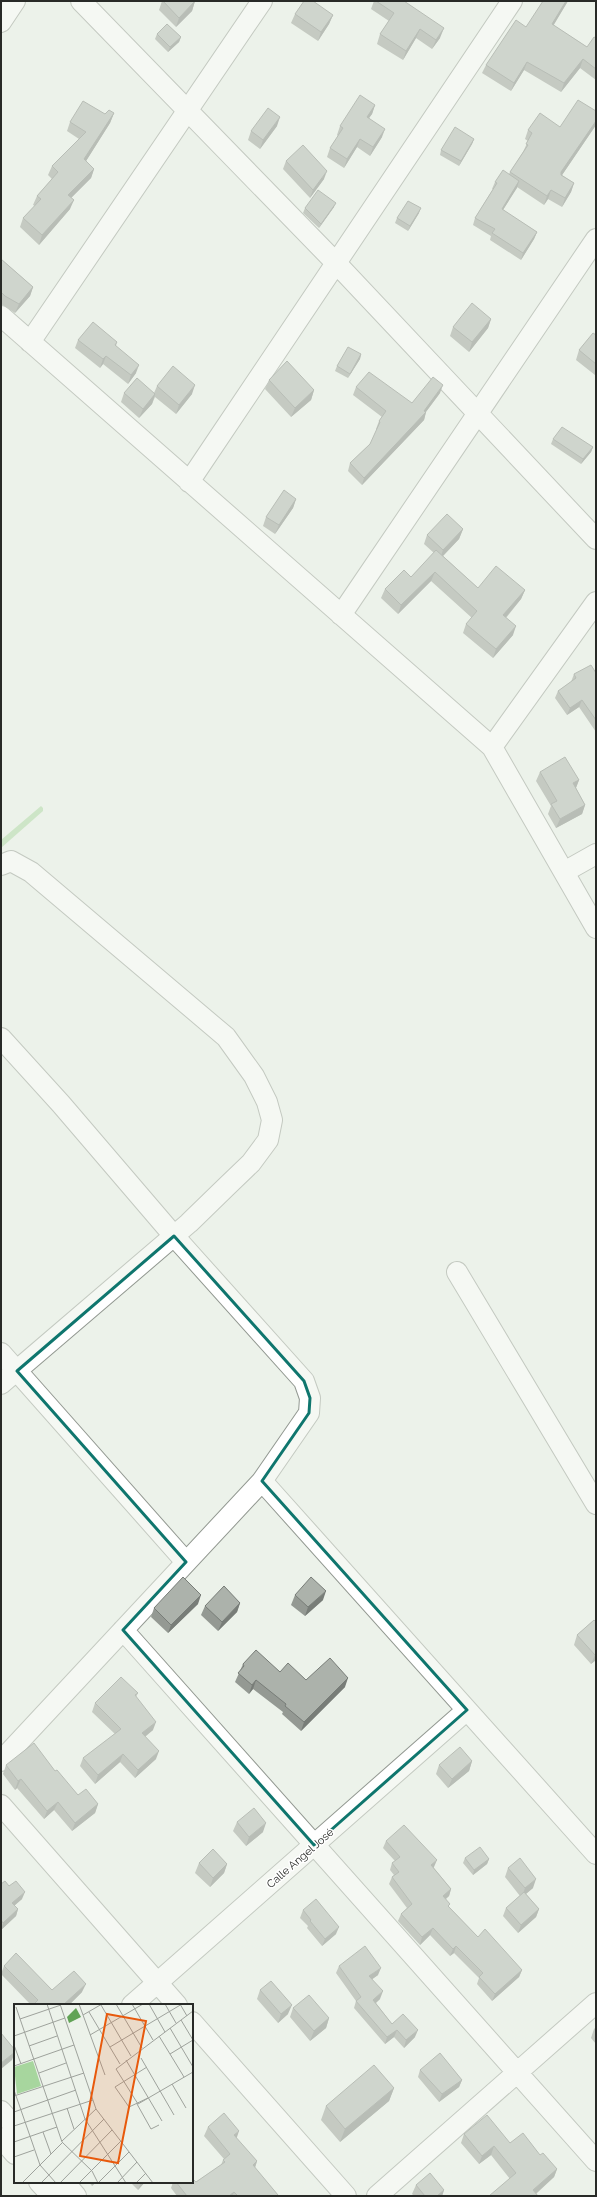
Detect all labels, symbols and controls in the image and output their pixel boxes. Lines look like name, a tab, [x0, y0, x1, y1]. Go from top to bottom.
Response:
street label: Calle Angel José	[264, 1825, 337, 1891]
inset map	[14, 2004, 193, 2183]

